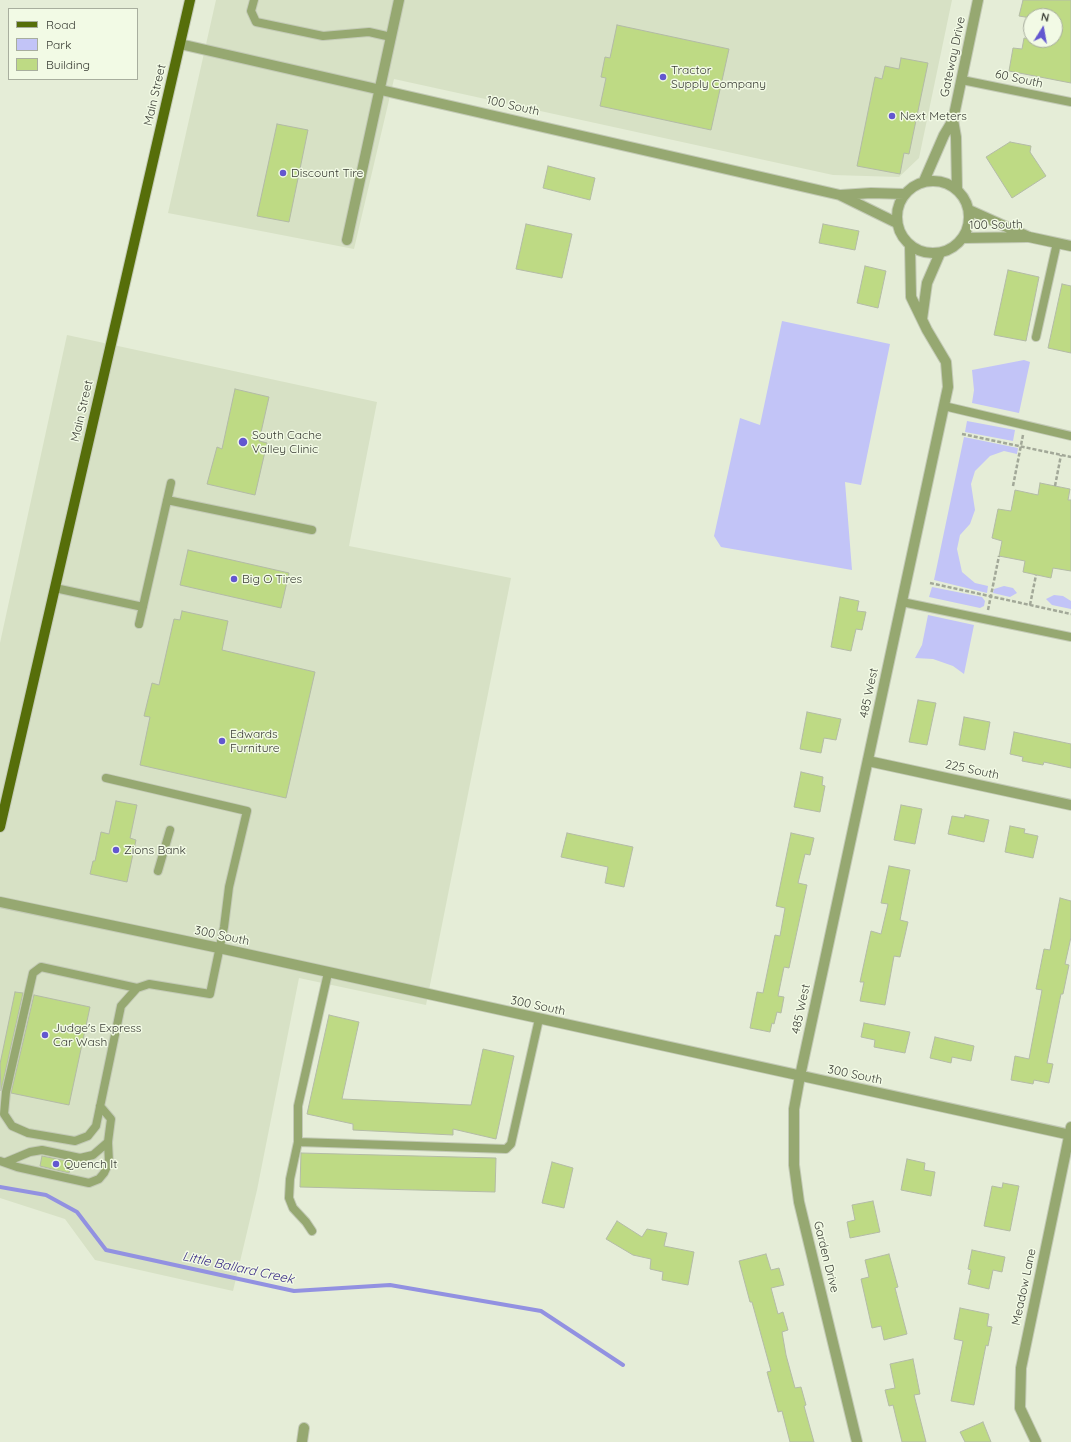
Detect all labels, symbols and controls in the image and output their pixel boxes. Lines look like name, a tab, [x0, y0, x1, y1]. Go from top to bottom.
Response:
legend	[8, 8, 138, 80]
north arrow	[1023, 8, 1063, 48]
text: N	[1040, 10, 1050, 25]
street label: Gateway Drive	[937, 15, 969, 99]
text: Road	[46, 17, 76, 32]
text: Park	[46, 37, 71, 52]
text: Building	[46, 57, 90, 72]
street label: Main Street	[141, 63, 169, 127]
place label: Tractor Supply Company	[671, 63, 766, 91]
street label: 60 South	[994, 67, 1044, 91]
marker: Tractor Supply Company	[658, 72, 668, 82]
street label: 100 South	[485, 93, 541, 119]
place label: Next Meters	[900, 109, 967, 123]
marker: Next Meters	[887, 111, 897, 121]
place label: Discount Tire	[291, 166, 363, 180]
marker: Discount Tire	[278, 168, 288, 178]
street label: 100 South	[969, 217, 1023, 233]
street label: Main Street	[68, 379, 96, 443]
place label: South Cache Valley Clinic	[252, 428, 322, 456]
marker: South Cache Valley Clinic	[237, 436, 249, 448]
place label: Big O Tires	[242, 572, 302, 586]
marker: Big O Tires	[229, 574, 239, 584]
street label: 485 West	[857, 667, 881, 719]
place label: Edwards Furniture	[230, 727, 280, 755]
marker: Edwards Furniture	[217, 736, 227, 746]
street label: 225 South	[944, 757, 1000, 783]
place label: Zions Bank	[124, 843, 186, 857]
marker: Zions Bank	[111, 845, 121, 855]
street label: 300 South	[193, 923, 251, 949]
street label: 485 West	[789, 983, 813, 1035]
street label: 300 South	[509, 993, 567, 1019]
place label: Judge's Express Car Wash	[53, 1021, 141, 1049]
marker: Judge's Express Car Wash	[40, 1030, 50, 1040]
street label: 300 South	[826, 1062, 884, 1088]
place label: Quench It	[64, 1157, 117, 1171]
marker: Quench It	[51, 1159, 61, 1169]
street label: Garden Drive	[810, 1220, 842, 1294]
street label: Meadow Lane	[1009, 1247, 1039, 1327]
water label: Little Ballard Creek	[181, 1249, 295, 1287]

